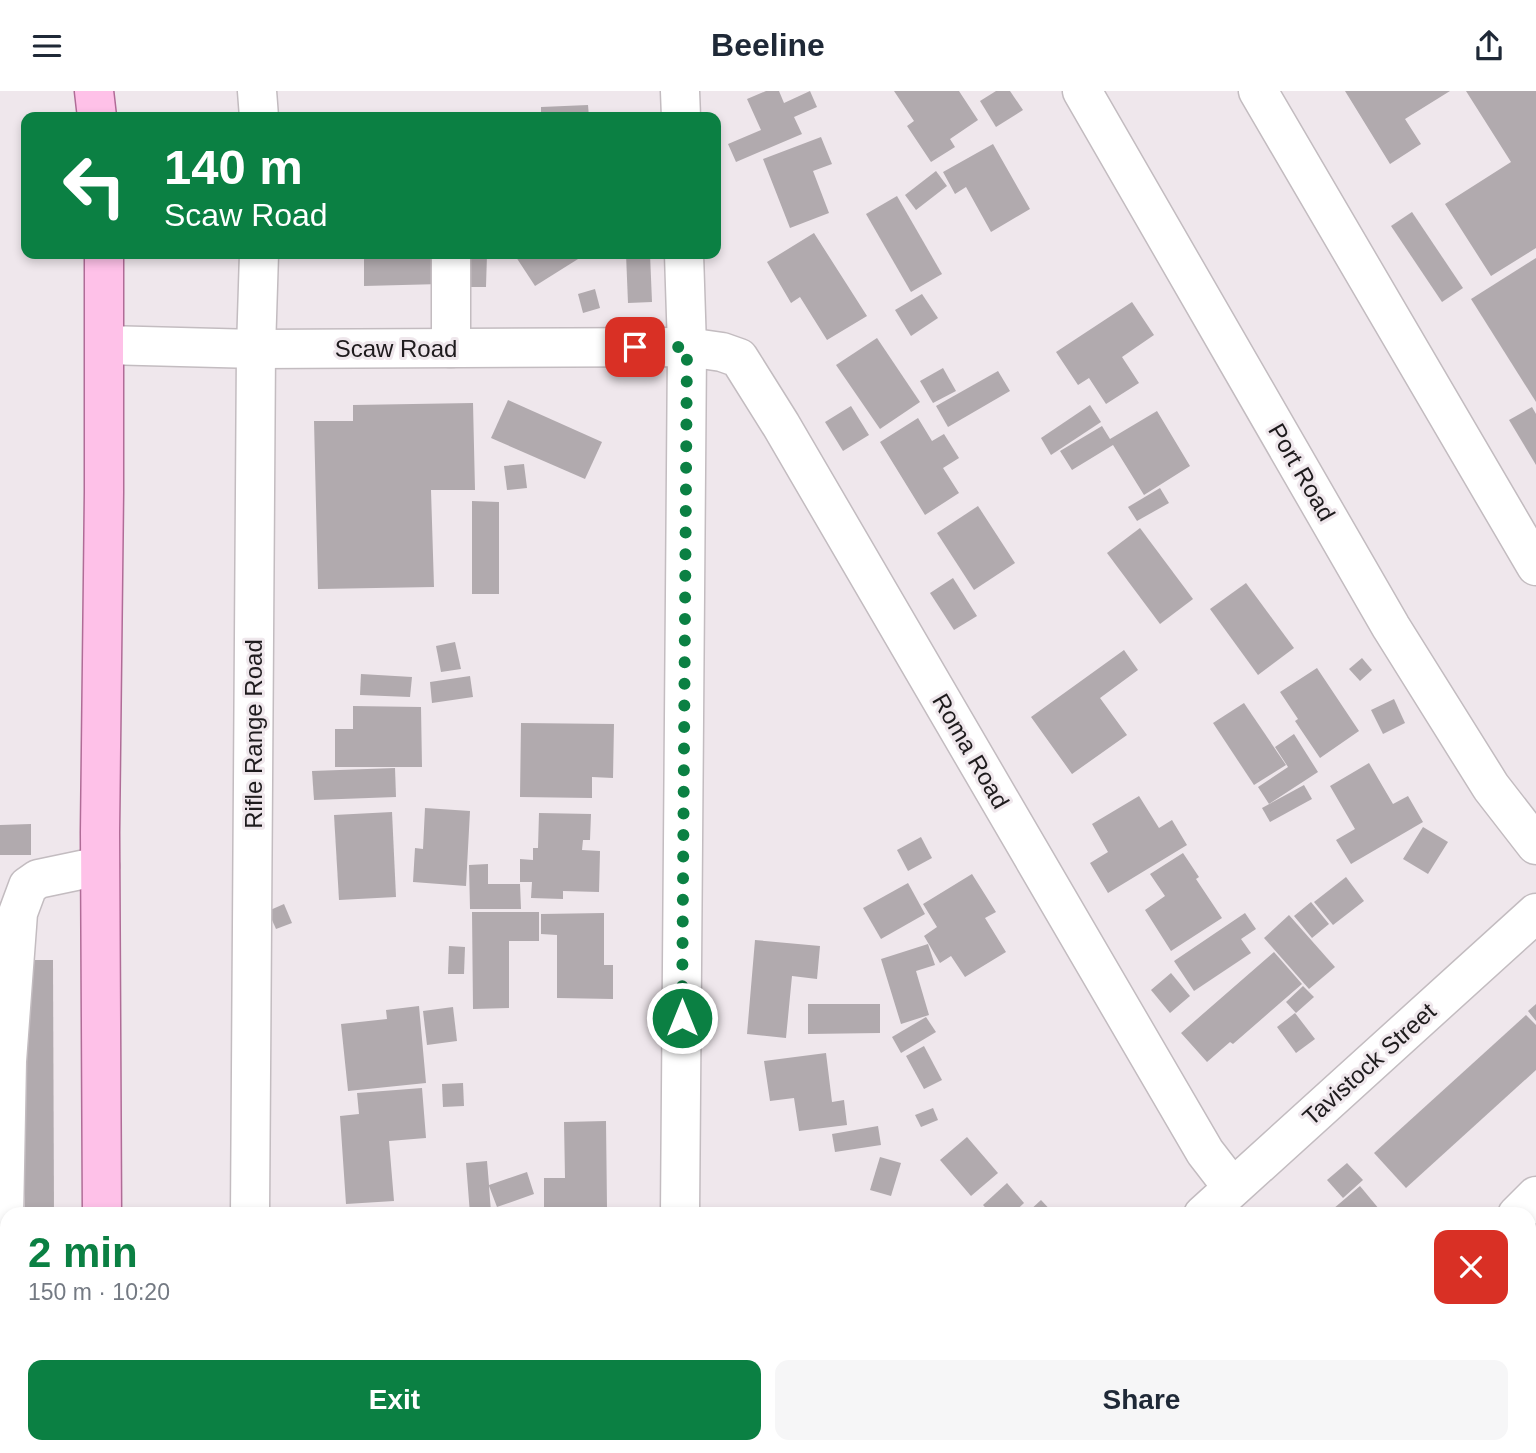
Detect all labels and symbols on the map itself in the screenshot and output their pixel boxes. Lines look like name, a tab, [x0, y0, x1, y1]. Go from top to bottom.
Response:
pin	[605, 317, 665, 377]
street label: Scaw Road	[335, 335, 457, 362]
street label: Port Road	[1263, 418, 1341, 526]
street label: Rifle Range Road	[240, 639, 267, 829]
street label: Roma Road	[927, 689, 1015, 813]
position arrow	[645, 981, 719, 1055]
street label: Tavistock Street	[1297, 997, 1441, 1131]

